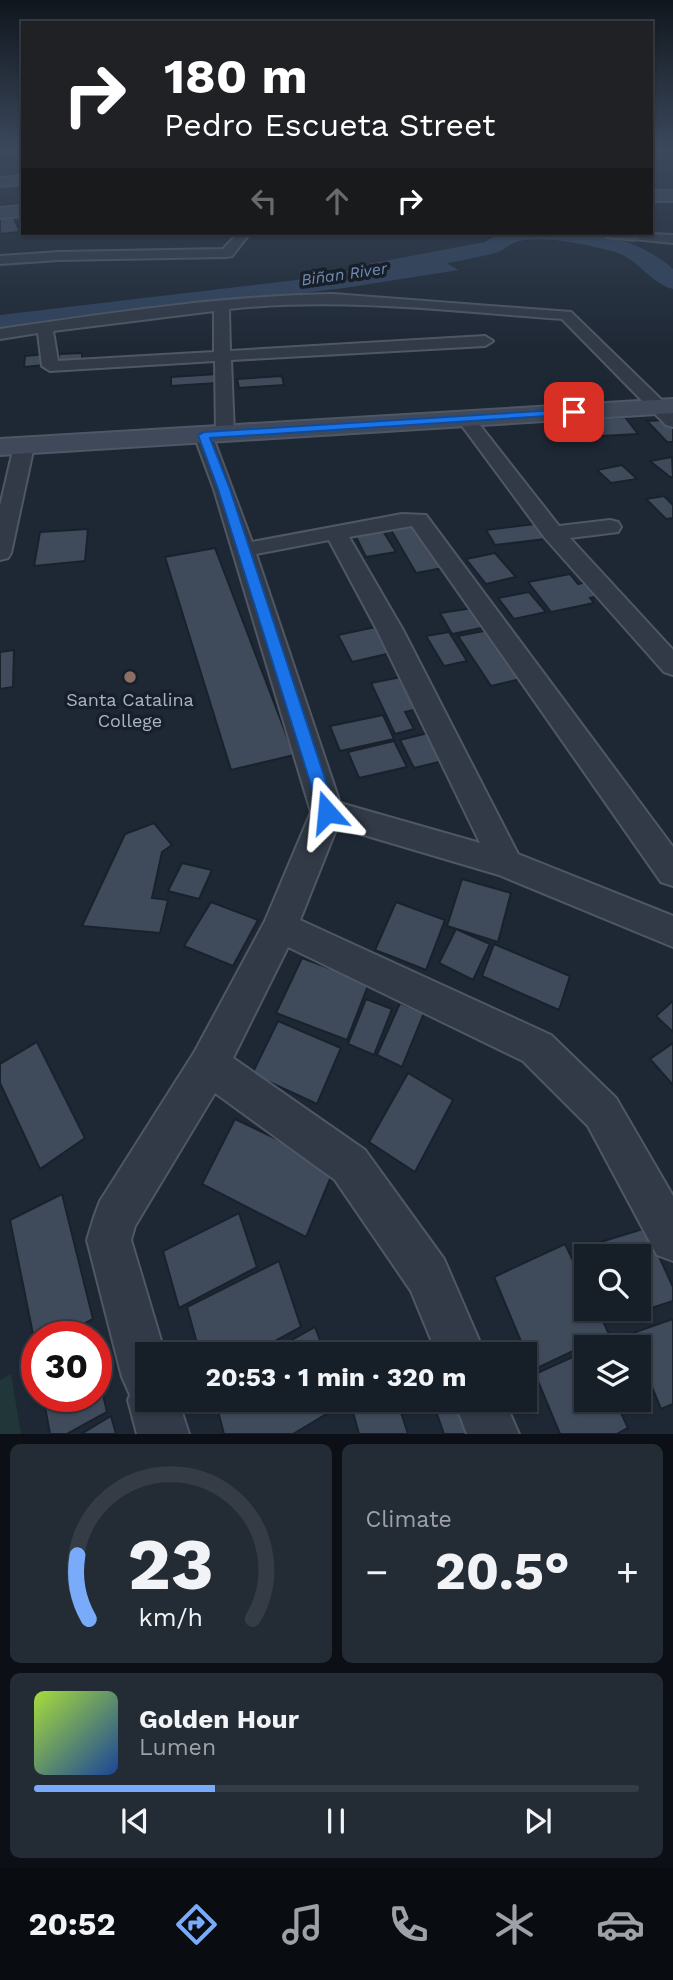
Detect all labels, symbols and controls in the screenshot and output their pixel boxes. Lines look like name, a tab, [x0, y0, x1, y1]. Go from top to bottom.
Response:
text: 180 m	[164, 47, 308, 105]
icon: right	[49, 49, 140, 140]
text: Pedro Escueta Street	[164, 106, 495, 144]
icon: left	[245, 182, 283, 220]
icon: ahead	[318, 182, 356, 220]
icon: right	[391, 182, 429, 220]
water label: Biñan River	[300, 258, 389, 289]
pin	[544, 382, 604, 442]
icon: arrive	[555, 393, 593, 431]
marker: Santa Catalina College	[122, 669, 138, 685]
place label: Santa Catalina College	[66, 689, 194, 731]
position arrow	[290, 775, 364, 849]
map controls	[574, 1244, 651, 1412]
button: search	[574, 1244, 651, 1321]
speed limit sign: 30	[21, 1321, 112, 1412]
button: layers	[574, 1335, 651, 1412]
text: 20:53 · 1 min · 320 m	[206, 1362, 466, 1392]
text: Climate	[366, 1506, 452, 1533]
text: 23	[127, 1522, 214, 1608]
text: 20.5°	[435, 1541, 570, 1602]
text: −	[366, 1550, 388, 1594]
text: +	[616, 1550, 639, 1594]
text: km/h	[139, 1603, 203, 1632]
text: Golden Hour	[139, 1704, 299, 1734]
text: Lumen	[139, 1734, 216, 1761]
icon: previous	[116, 1802, 154, 1840]
icon: pause	[317, 1802, 355, 1840]
icon: next	[519, 1802, 557, 1840]
icon: directions	[172, 1900, 221, 1949]
icon: music	[278, 1900, 327, 1949]
icon: phone	[384, 1900, 433, 1949]
icon: climate	[490, 1900, 539, 1949]
icon: car	[596, 1900, 645, 1949]
text: 20:52	[28, 1905, 115, 1943]

